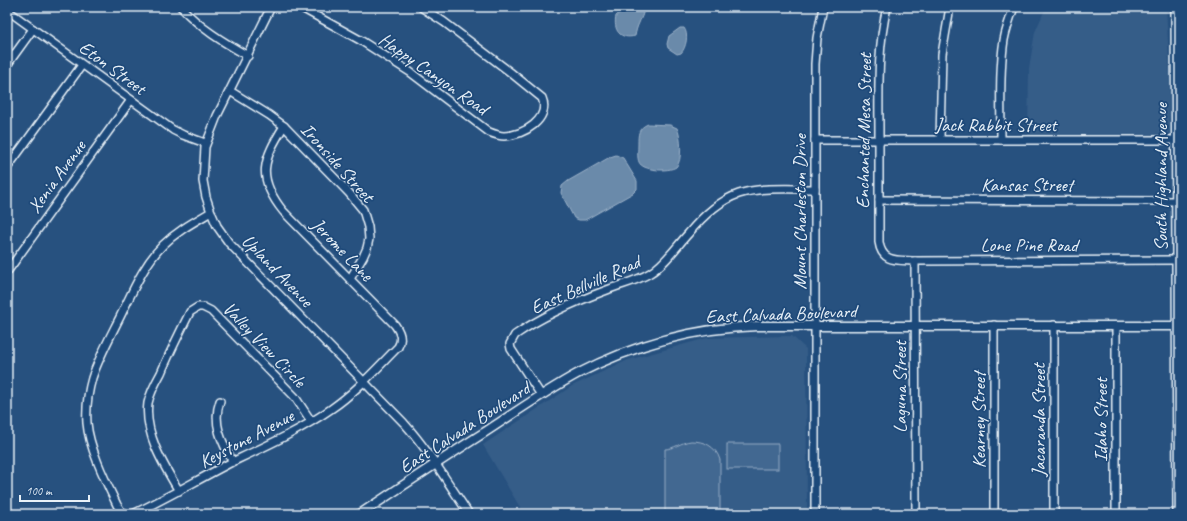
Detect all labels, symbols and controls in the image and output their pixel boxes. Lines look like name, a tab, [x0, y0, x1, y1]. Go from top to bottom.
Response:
street label: Happy Canyon Road	[374, 27, 496, 122]
street label: Eton Street	[74, 35, 152, 101]
street label: Enchanted Mesa Street	[851, 51, 877, 209]
street label: South Highland Avenue	[1149, 101, 1173, 251]
street label: Jack Rabbit Street	[934, 113, 1058, 137]
street label: Ironside Street	[295, 118, 380, 209]
street label: Mount Charleston Drive	[788, 133, 812, 290]
street label: Xenia Avenue	[22, 134, 92, 218]
street label: Kansas Street	[981, 173, 1076, 197]
street label: Jerome Lane	[306, 212, 380, 288]
street label: Upland Avenue	[237, 229, 319, 314]
street label: Lone Pine Road	[980, 233, 1080, 257]
street label: East Bellville Road	[527, 249, 647, 320]
street label: Valley View Circle	[218, 297, 312, 394]
street label: East Calvada Boulevard	[705, 299, 860, 329]
street label: Laguna Street	[888, 339, 912, 433]
street label: Jacaranda Street	[1027, 362, 1051, 477]
street label: Kearney Street	[967, 369, 991, 468]
street label: East Calvada Boulevard	[395, 375, 537, 479]
street label: Idaho Street	[1089, 376, 1113, 462]
street label: Keystone Avenue	[195, 403, 300, 474]
scale bar	[20, 477, 89, 503]
text: 100 m	[26, 483, 53, 499]

